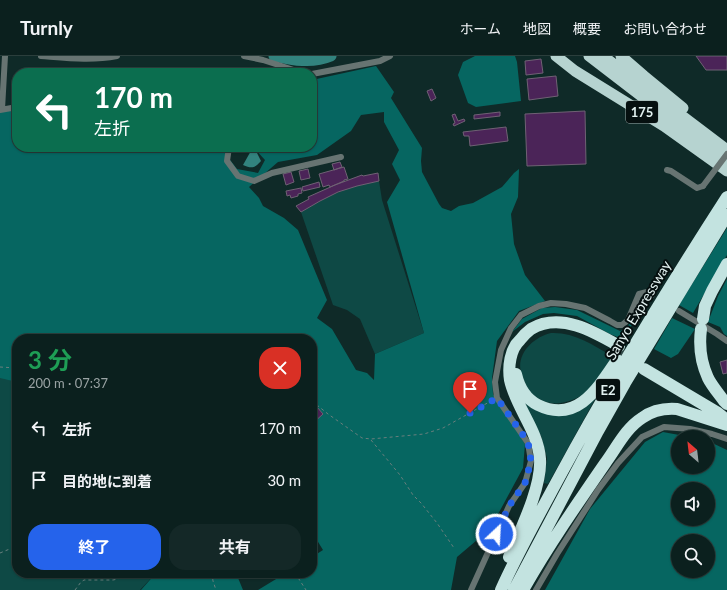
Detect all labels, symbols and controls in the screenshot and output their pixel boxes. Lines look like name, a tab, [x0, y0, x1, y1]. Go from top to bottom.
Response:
text: Turnly	[20, 16, 73, 39]
text: ホーム	[459, 20, 501, 37]
text: 地図	[523, 20, 551, 37]
text: 概要	[573, 20, 601, 37]
text: お問い合わせ	[623, 20, 707, 37]
text: 170 m	[94, 80, 173, 114]
icon: left	[28, 84, 80, 136]
road number: 175	[626, 101, 658, 123]
text: 左折	[94, 117, 130, 139]
street label: Sanyo Expressway	[602, 257, 675, 363]
text: 3 分	[28, 345, 72, 374]
button: close	[259, 347, 301, 389]
pin	[453, 372, 487, 413]
text: 200 m · 07:37	[28, 375, 108, 391]
icon: arrive	[459, 378, 481, 400]
road number: E2	[596, 379, 620, 401]
icon: left	[28, 417, 50, 439]
text: 170 m	[259, 419, 301, 437]
text: 左折	[62, 420, 92, 438]
north arrow	[671, 430, 715, 474]
map controls	[671, 430, 715, 578]
icon: arrive	[28, 469, 50, 491]
text: 30 m	[267, 471, 301, 489]
text: 目的地に到着	[62, 472, 152, 490]
button: sound	[671, 482, 715, 526]
position arrow	[475, 513, 517, 555]
button: 終了	[28, 524, 161, 570]
button: 共有	[169, 524, 301, 570]
button: search	[671, 534, 715, 578]

